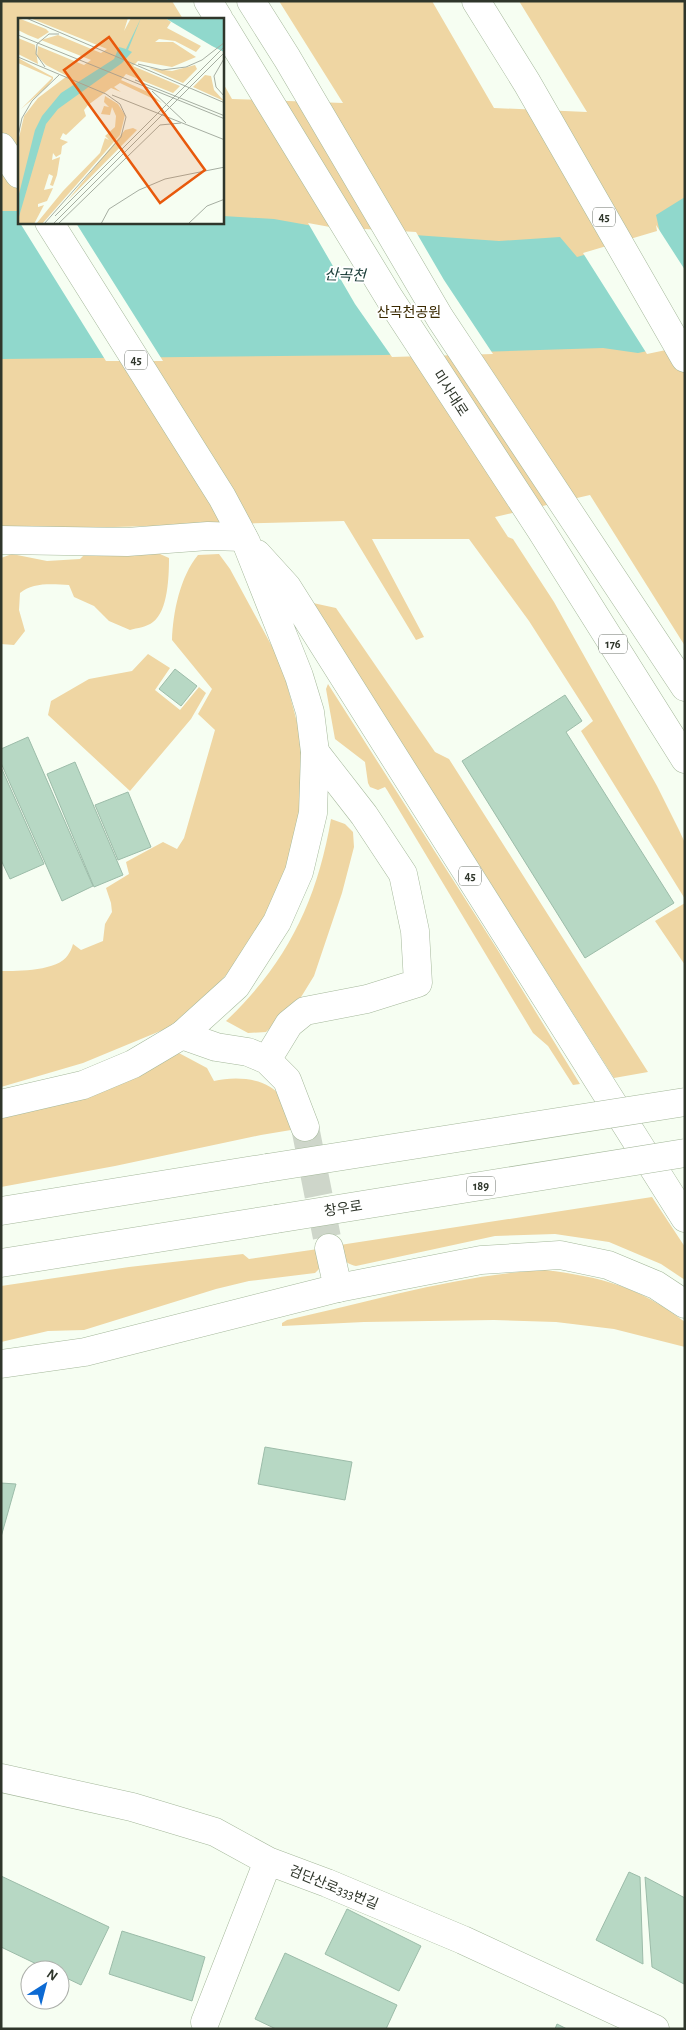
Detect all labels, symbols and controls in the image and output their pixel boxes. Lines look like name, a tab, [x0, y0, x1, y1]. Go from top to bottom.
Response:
inset map	[18, 18, 224, 224]
road number: 45	[593, 208, 615, 226]
water label: 산곡천	[324, 266, 368, 284]
park label: 산곡천공원	[377, 304, 441, 320]
road number: 45	[125, 350, 147, 370]
street label: 미사대로	[430, 368, 471, 419]
road number: 176	[599, 634, 627, 654]
road number: 45	[459, 866, 481, 886]
road number: 189	[467, 1176, 495, 1196]
street label: 창우로	[323, 1198, 363, 1219]
street label: 검단산로333번길	[287, 1863, 380, 1912]
north arrow	[20, 1960, 70, 2010]
text: N	[44, 1967, 60, 1984]

